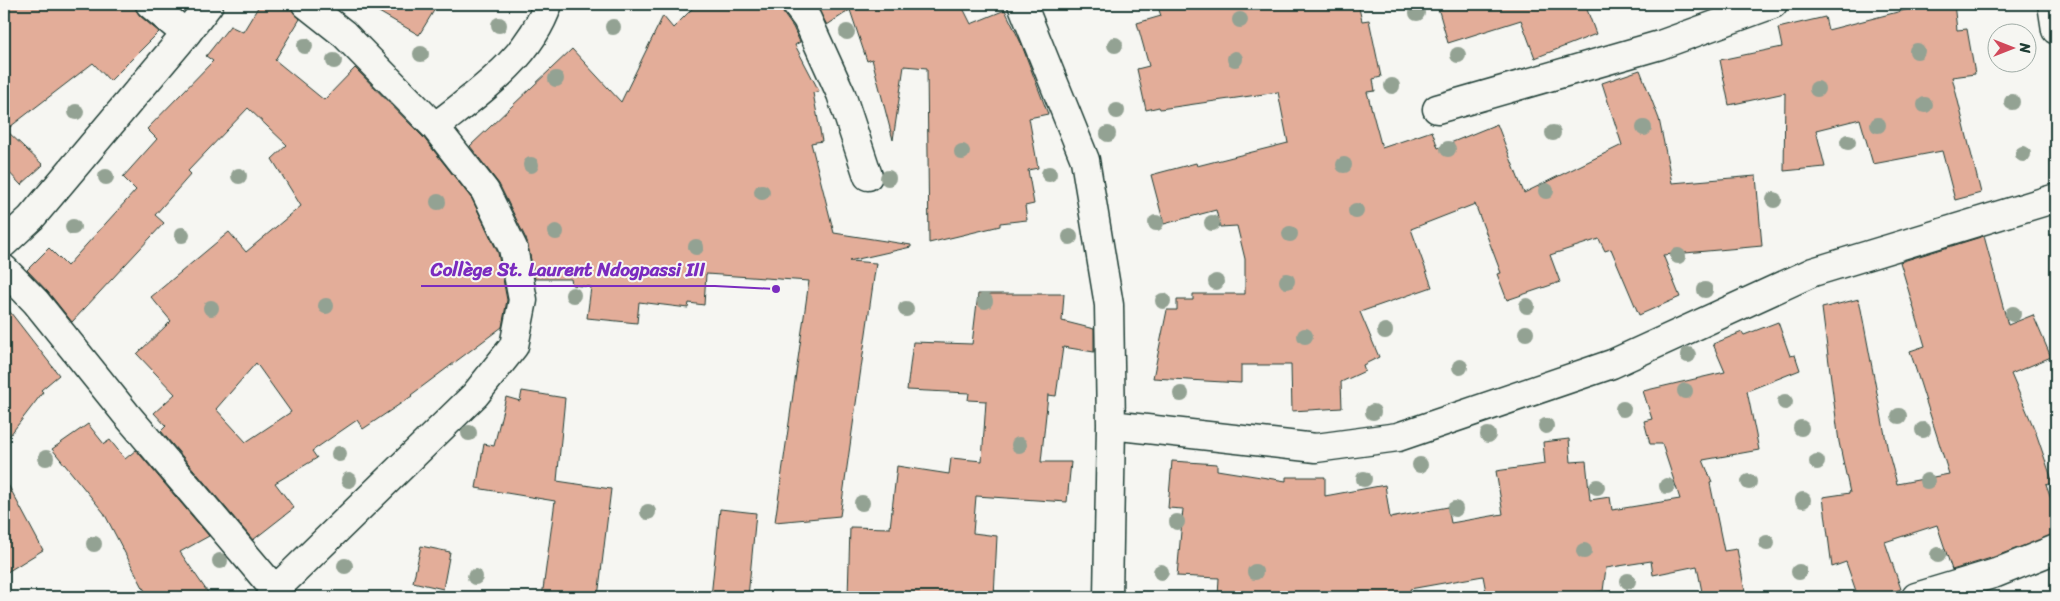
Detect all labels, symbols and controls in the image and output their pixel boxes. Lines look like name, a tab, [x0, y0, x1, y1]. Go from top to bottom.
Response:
north arrow	[1988, 22, 2038, 72]
text: N	[2012, 42, 2037, 53]
callout: Collège St. Laurent Ndogpassi III	[421, 252, 715, 286]
text: Collège St. Laurent Ndogpassi III	[430, 253, 705, 286]

